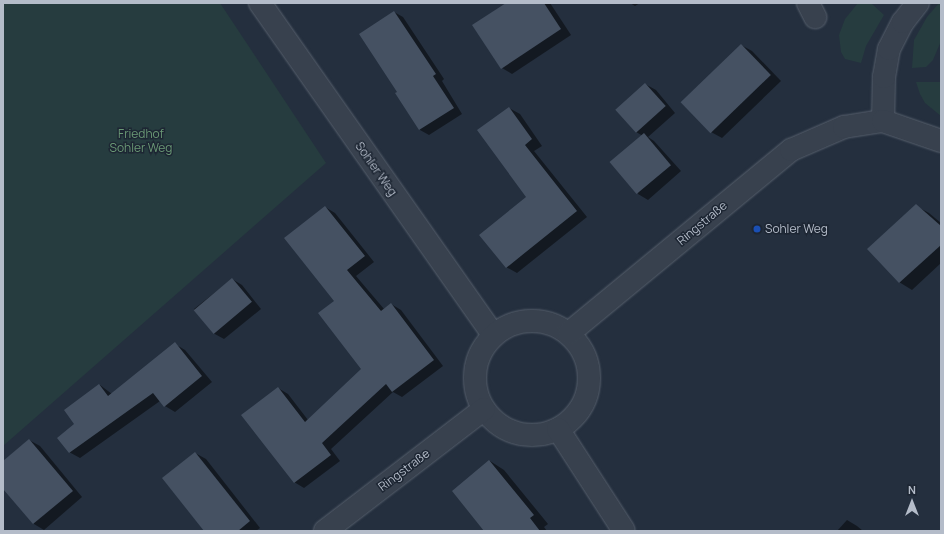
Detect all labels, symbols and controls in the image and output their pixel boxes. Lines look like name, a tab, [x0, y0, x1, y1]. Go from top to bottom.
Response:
park label: Friedhof Sohler Weg	[110, 127, 172, 155]
street label: Sohler Weg	[352, 139, 400, 199]
street label: Ringstraße	[674, 198, 730, 248]
place label: Sohler Weg	[765, 222, 828, 236]
marker: Sohler Weg	[752, 224, 762, 234]
street label: Ringstraße	[375, 446, 433, 494]
north arrow	[892, 482, 932, 522]
text: N	[908, 482, 916, 497]

